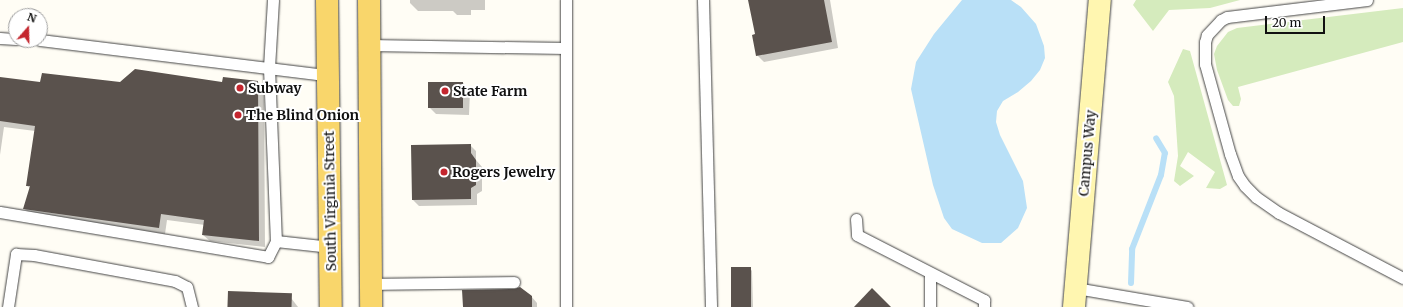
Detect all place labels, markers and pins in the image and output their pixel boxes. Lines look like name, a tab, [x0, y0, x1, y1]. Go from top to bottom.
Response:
place label: Subway	[248, 80, 302, 96]
marker: Subway	[235, 83, 245, 93]
place label: State Farm	[453, 83, 527, 99]
marker: State Farm	[440, 86, 450, 96]
place label: The Blind Onion	[246, 107, 359, 123]
marker: The Blind Onion	[233, 110, 243, 120]
place label: Rogers Jewelry	[452, 164, 555, 180]
marker: Rogers Jewelry	[439, 167, 449, 177]

